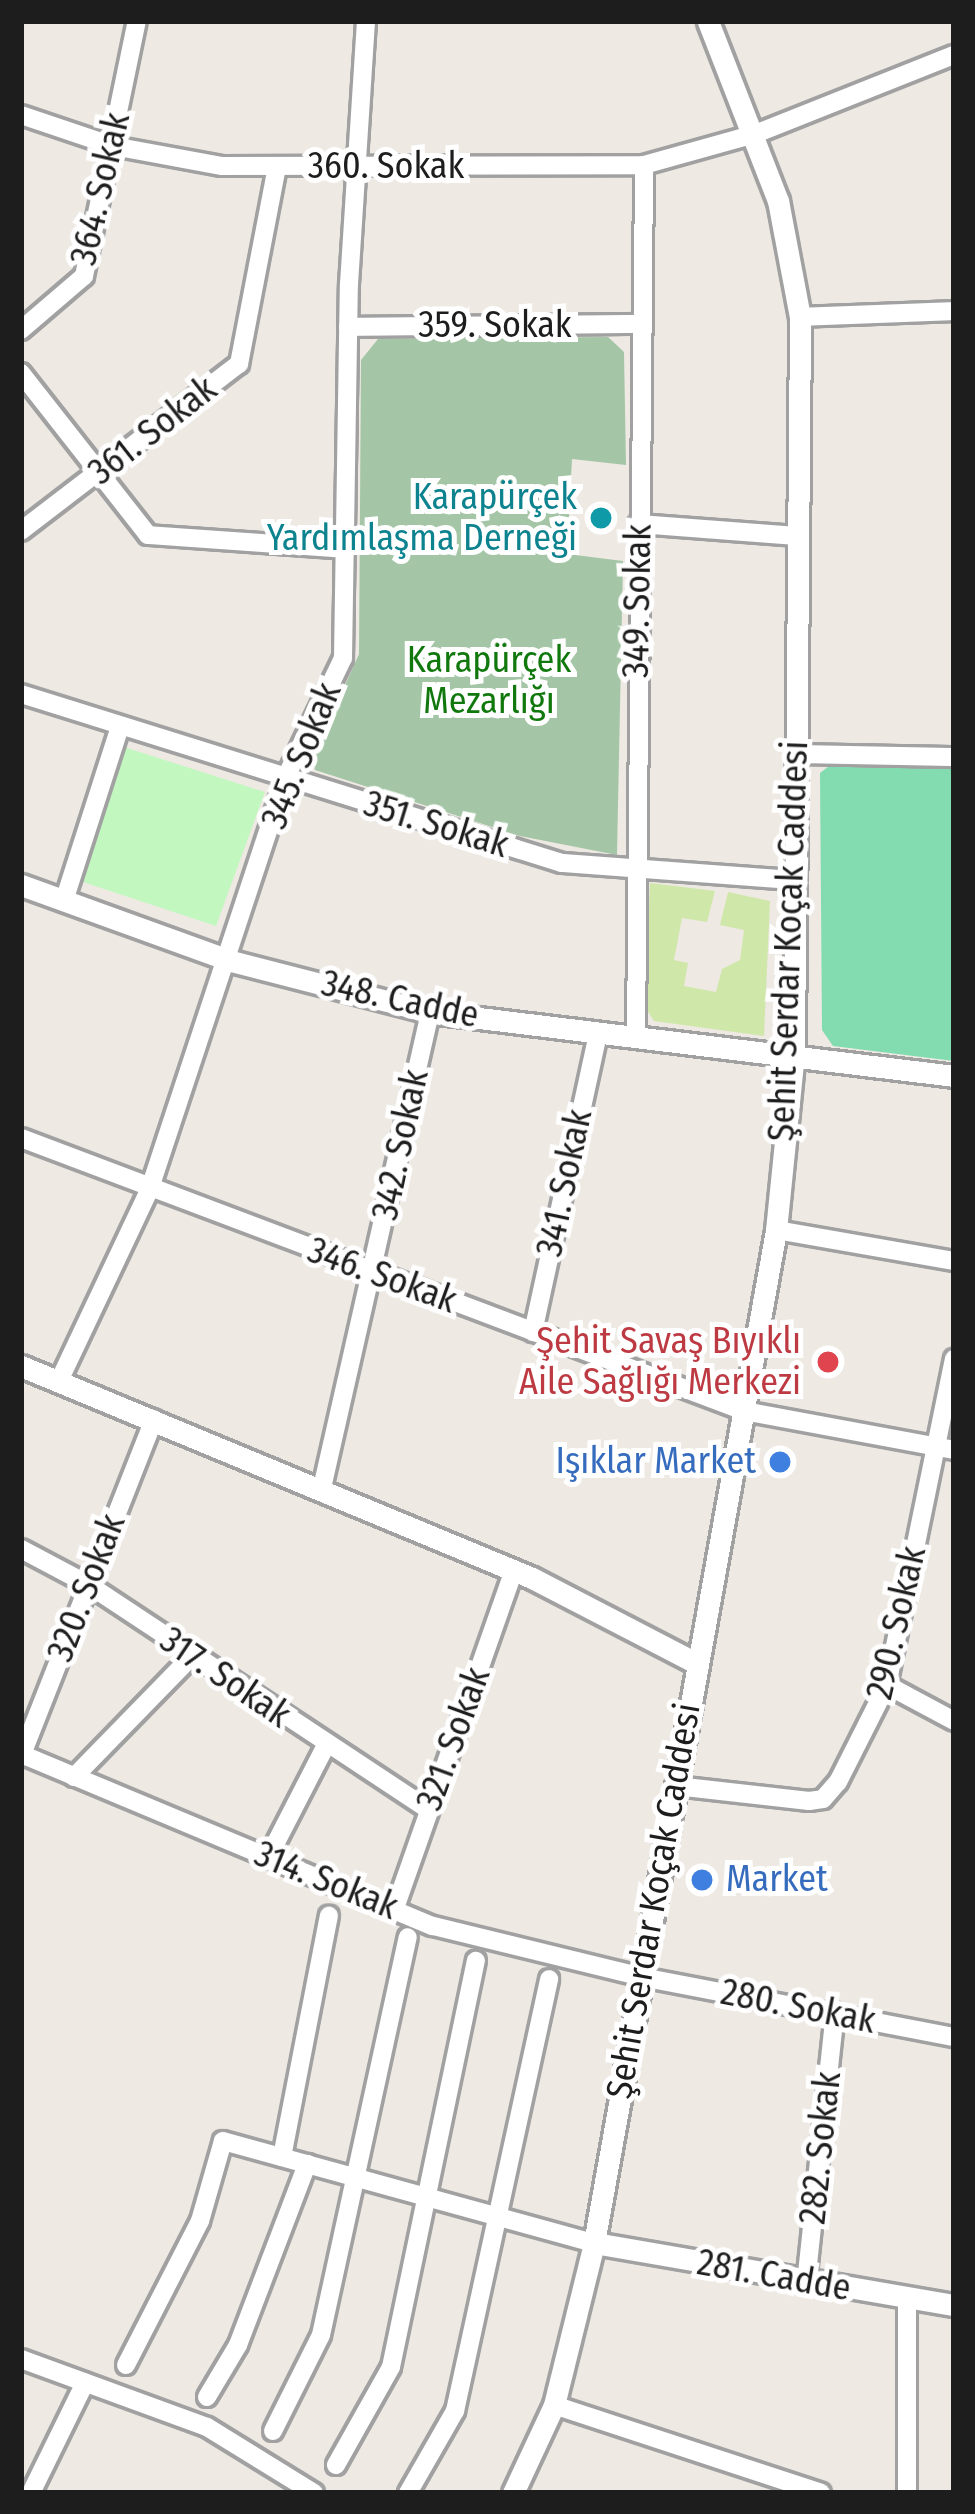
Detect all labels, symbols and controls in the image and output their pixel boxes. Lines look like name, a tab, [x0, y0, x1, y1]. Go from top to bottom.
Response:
street label: 364. Sokak	[63, 109, 139, 269]
street label: 360. Sokak	[308, 145, 464, 189]
street label: 359. Sokak	[418, 304, 572, 348]
street label: 361. Sokak	[81, 368, 225, 494]
place label: Karapürçek Yardımlaşma Derneği	[267, 475, 577, 560]
marker: Karapürçek Yardımlaşma Derneği	[588, 505, 614, 531]
street label: 349. Sokak	[615, 524, 661, 678]
park label: Karapürçek Mezarlığı	[407, 638, 571, 723]
street label: 345. Sokak	[253, 677, 351, 835]
street label: Şehit Serdar Koçak Caddesi	[760, 740, 818, 1142]
street label: 351. Sokak	[359, 783, 513, 867]
street label: 348. Cadde	[317, 962, 483, 1038]
street label: 342. Sokak	[364, 1066, 438, 1224]
street label: 341. Sokak	[528, 1106, 602, 1260]
street label: 346. Sokak	[302, 1229, 462, 1323]
place label: Şehit Savaş Bıyıklı Aile Sağlığı Merkezi	[519, 1319, 801, 1404]
marker: Şehit Savaş Bıyıklı Aile Sağlığı Merkezi	[812, 1346, 844, 1378]
place label: Işıklar Market	[556, 1440, 756, 1484]
marker: Işıklar Market	[767, 1449, 793, 1475]
street label: 320. Sokak	[39, 1508, 135, 1668]
street label: 290. Sokak	[858, 1542, 936, 1704]
street label: 317. Sokak	[152, 1619, 298, 1737]
street label: 321. Sokak	[408, 1662, 500, 1816]
street label: Şehit Serdar Koçak Caddesi	[598, 1700, 710, 2102]
street label: 314. Sokak	[248, 1833, 404, 1929]
place label: Market	[726, 1858, 828, 1902]
marker: Market	[689, 1867, 715, 1893]
street label: 280. Sokak	[717, 1971, 879, 2043]
street label: 282. Sokak	[792, 2070, 850, 2226]
street label: 281. Cadde	[694, 2241, 854, 2311]

